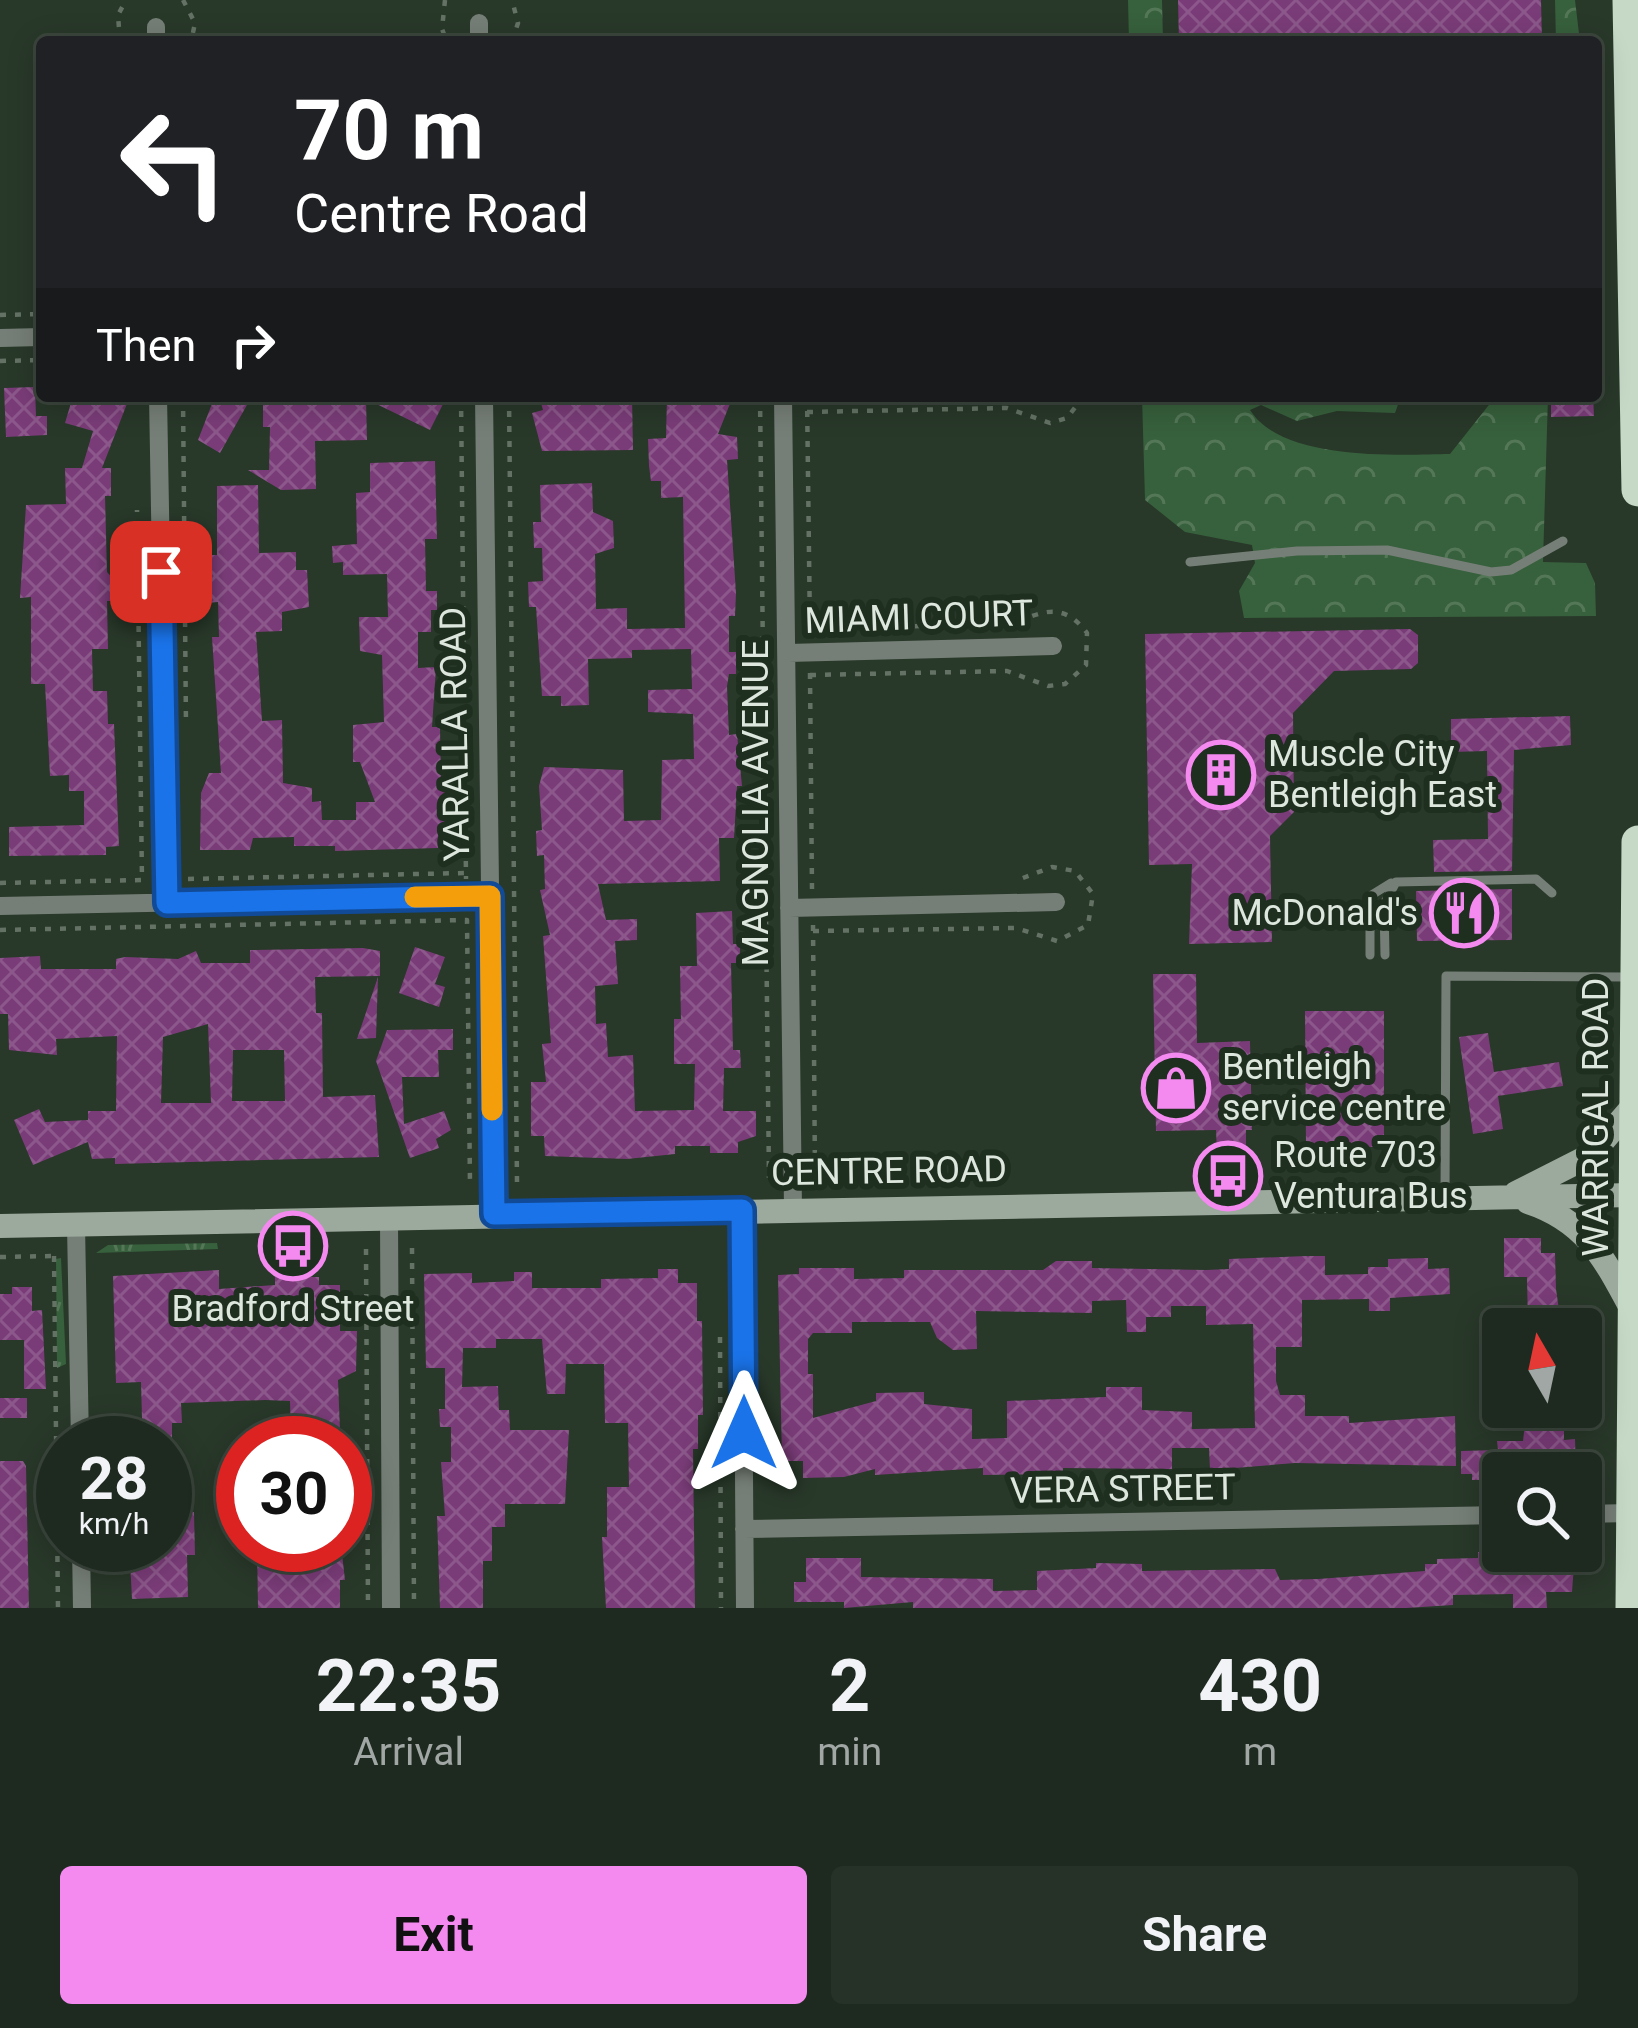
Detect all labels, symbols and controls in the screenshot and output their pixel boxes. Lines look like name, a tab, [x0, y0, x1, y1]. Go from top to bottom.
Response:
text: 70 m	[294, 81, 484, 180]
icon: left	[96, 84, 252, 240]
text: Centre Road	[294, 182, 589, 245]
icon: right	[220, 312, 286, 378]
text: Then	[96, 319, 196, 372]
pin	[110, 521, 212, 623]
icon: arrive	[128, 539, 194, 605]
street label: MIAMI COURT	[804, 592, 1034, 642]
street label: YARALLA ROAD	[432, 606, 478, 862]
street label: MAGNOLIA AVENUE	[735, 640, 777, 966]
place label: Muscle City Bentleigh East	[1268, 733, 1497, 816]
building icon: Muscle City Bentleigh East	[1186, 740, 1256, 810]
restaurant icon: McDonald's	[1429, 878, 1499, 948]
place label: McDonald's	[1232, 892, 1418, 934]
street label: WARRIGAL ROAD	[1575, 978, 1617, 1256]
place label: Bentleigh service centre	[1222, 1046, 1446, 1129]
shop icon: Bentleigh service centre	[1141, 1053, 1211, 1123]
place label: Route 703 Ventura Bus	[1274, 1134, 1468, 1217]
bus stop icon: Route 703 Ventura Bus	[1193, 1141, 1263, 1211]
street label: CENTRE ROAD	[771, 1148, 1007, 1194]
bus stop icon: Bradford Street	[258, 1211, 328, 1281]
place label: Bradford Street	[172, 1288, 414, 1330]
north arrow	[1482, 1308, 1602, 1428]
map controls	[1482, 1308, 1602, 1572]
position arrow	[681, 1370, 807, 1496]
speed limit sign: 30	[216, 1416, 372, 1572]
text: 28	[80, 1443, 148, 1514]
button: search	[1482, 1452, 1602, 1572]
street label: VERA STREET	[1010, 1466, 1236, 1512]
text: km/h	[79, 1506, 149, 1541]
text: 22:35	[316, 1644, 501, 1729]
text: 2	[829, 1644, 870, 1729]
text: 430	[1198, 1644, 1322, 1729]
text: Arrival	[353, 1729, 464, 1775]
text: min	[817, 1729, 882, 1775]
text: m	[1243, 1729, 1277, 1775]
button: Exit	[60, 1866, 807, 2004]
button: Share	[831, 1866, 1578, 2004]

